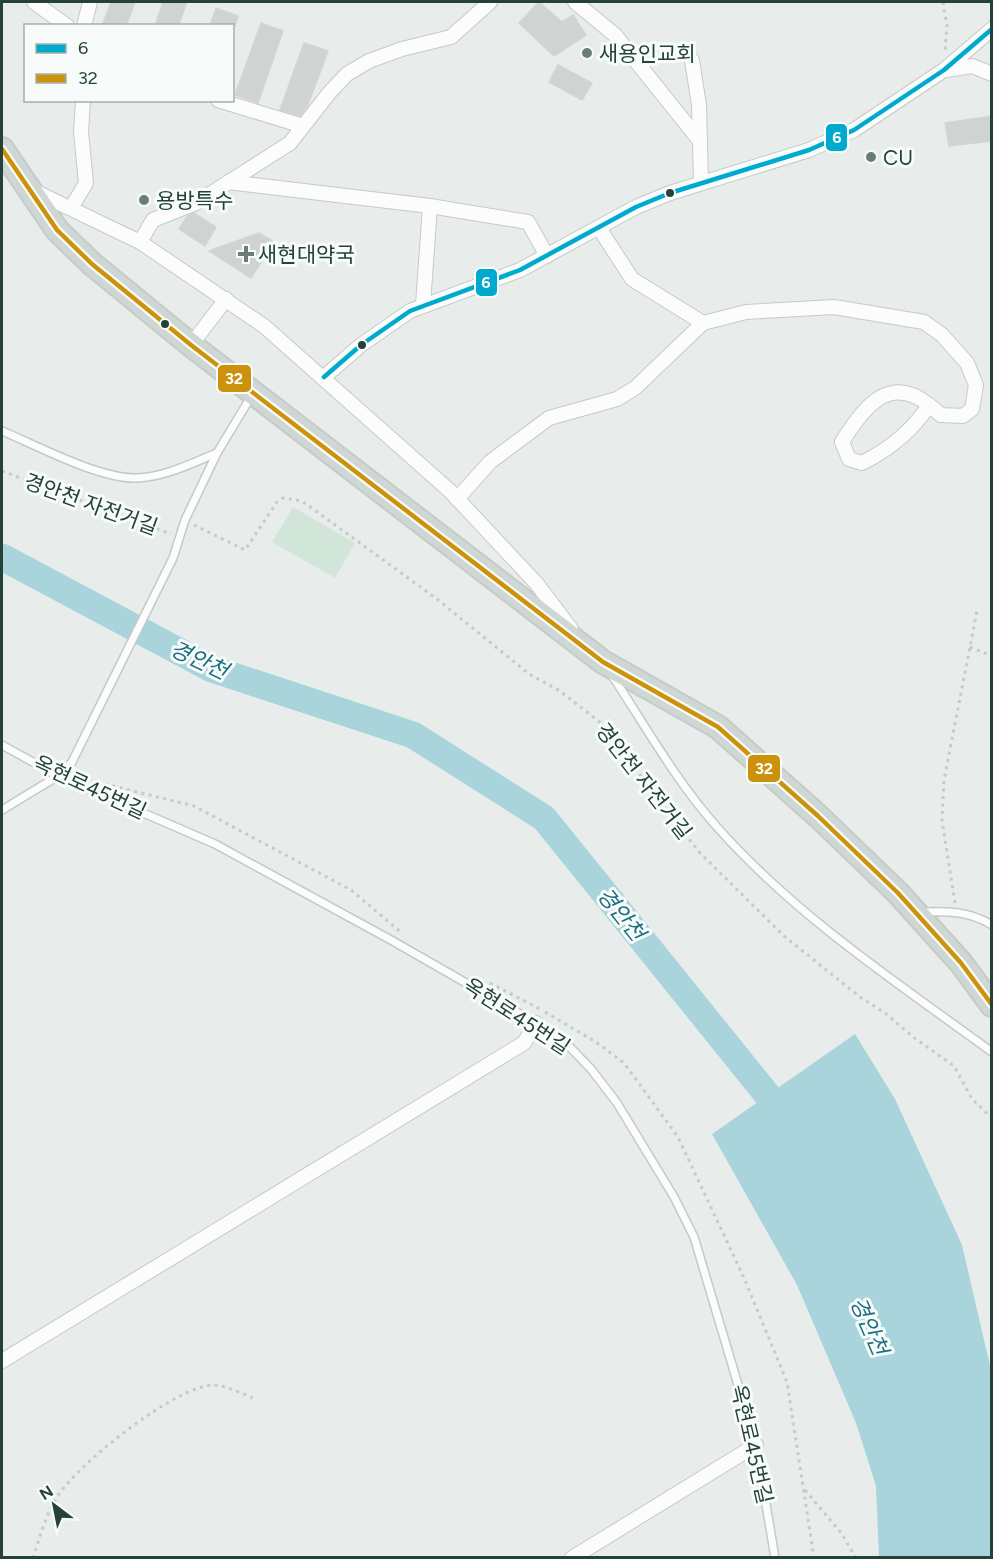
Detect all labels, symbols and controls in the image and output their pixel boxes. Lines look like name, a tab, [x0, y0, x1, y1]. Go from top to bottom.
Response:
legend	[24, 24, 234, 102]
text: 6	[78, 37, 88, 59]
place label: 새용인교회	[599, 41, 696, 66]
marker: 새용인교회	[580, 46, 594, 60]
text: 32	[78, 67, 98, 89]
line badge: 6	[825, 123, 848, 152]
text: 6	[832, 128, 842, 147]
place label: CU	[883, 145, 913, 170]
marker: CU	[864, 150, 878, 164]
unlabelled marker	[664, 187, 676, 199]
place label: 용방특수	[156, 188, 233, 213]
marker: 용방특수	[137, 193, 151, 207]
place label: 새현대약국	[258, 242, 355, 267]
marker: 새현대약국	[239, 247, 253, 261]
line badge: 6	[475, 268, 498, 297]
text: 6	[481, 273, 491, 292]
unlabelled marker	[159, 318, 171, 330]
unlabelled marker	[356, 339, 368, 351]
line badge: 32	[217, 364, 252, 393]
text: 32	[225, 369, 243, 388]
street label: 경안천 자전거길	[21, 468, 161, 540]
water label: 경안천	[166, 635, 235, 686]
street label: 경안천 자전거길	[591, 718, 697, 844]
street label: 옥현로45번길	[30, 750, 150, 824]
line badge: 32	[747, 754, 781, 783]
text: 32	[755, 759, 773, 778]
water label: 경안천	[591, 882, 652, 948]
street label: 옥현로45번길	[459, 972, 575, 1060]
water label: 경안천	[844, 1293, 895, 1362]
street label: 옥현로45번길	[726, 1382, 778, 1506]
north arrow	[24, 1475, 84, 1535]
text: N	[36, 1481, 57, 1504]

